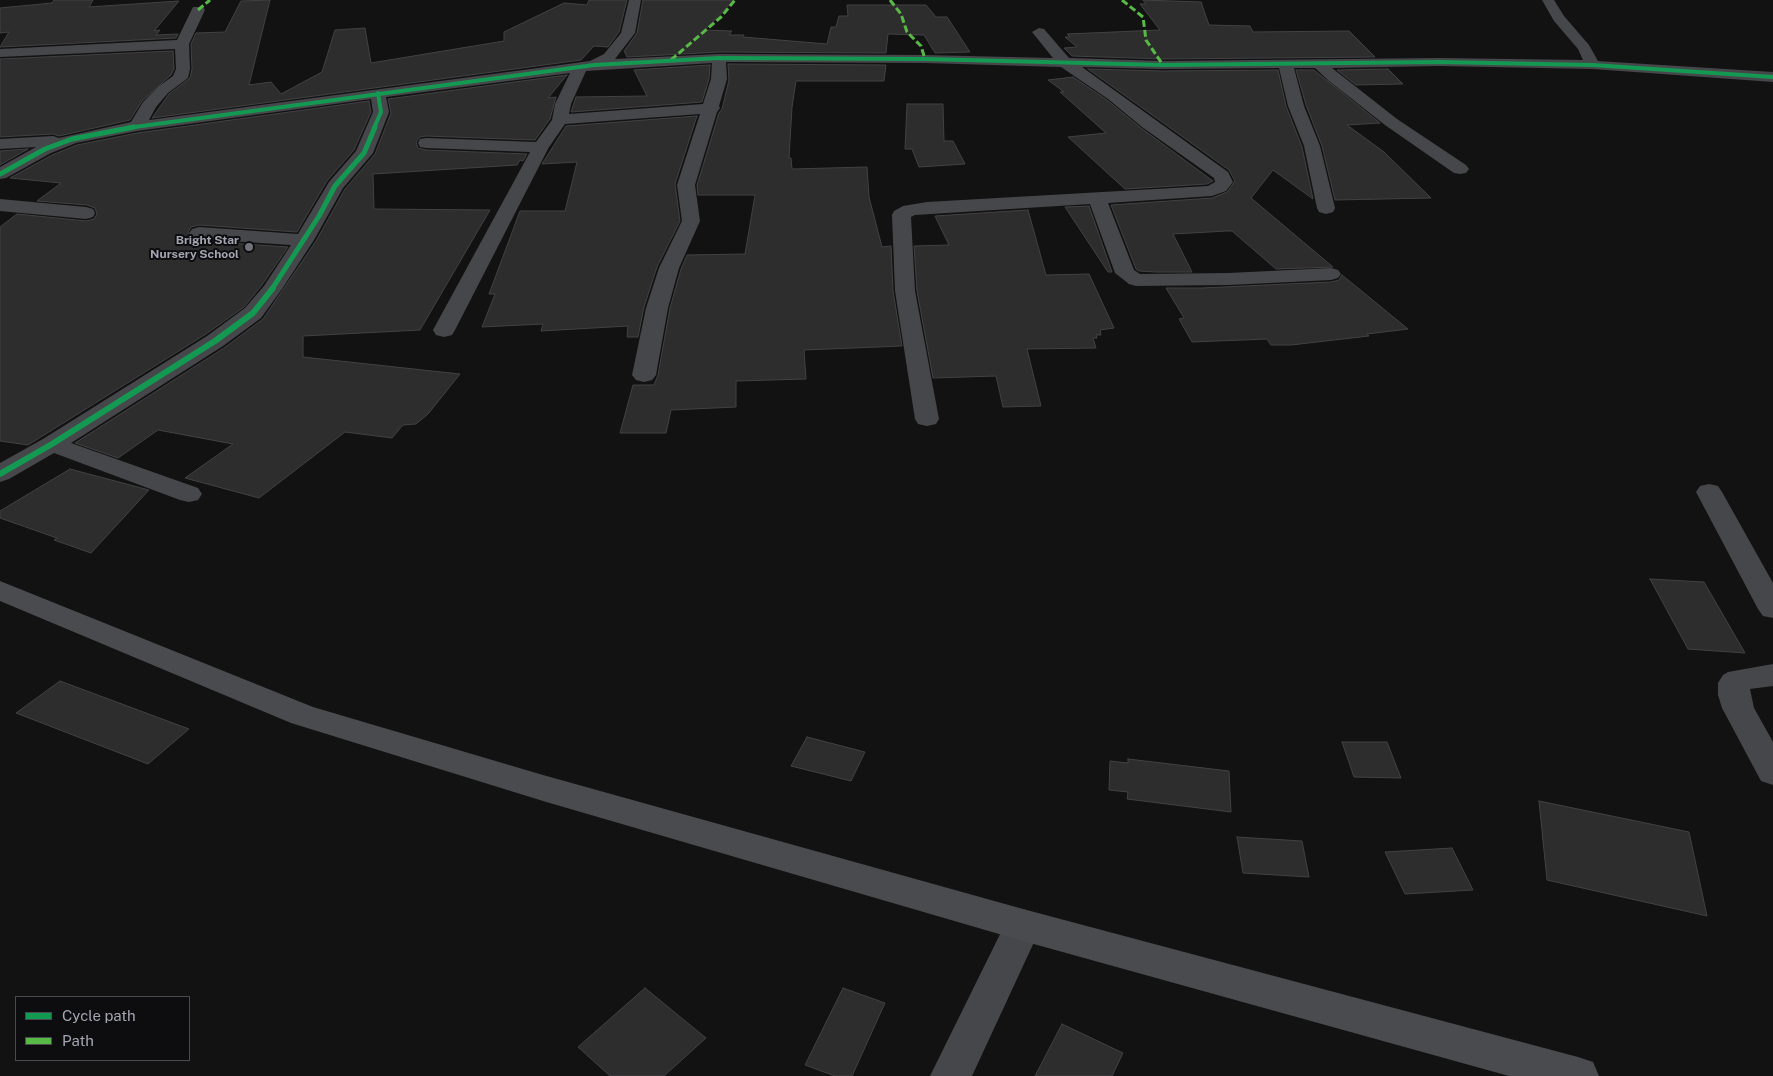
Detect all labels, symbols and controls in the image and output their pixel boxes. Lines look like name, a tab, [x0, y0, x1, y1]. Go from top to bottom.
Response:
place label: Bright Star Nursery School	[150, 233, 239, 261]
marker: Bright Star Nursery School	[243, 241, 255, 253]
legend	[15, 996, 190, 1061]
text: Cycle path	[62, 1007, 136, 1024]
text: Path	[62, 1032, 94, 1049]

